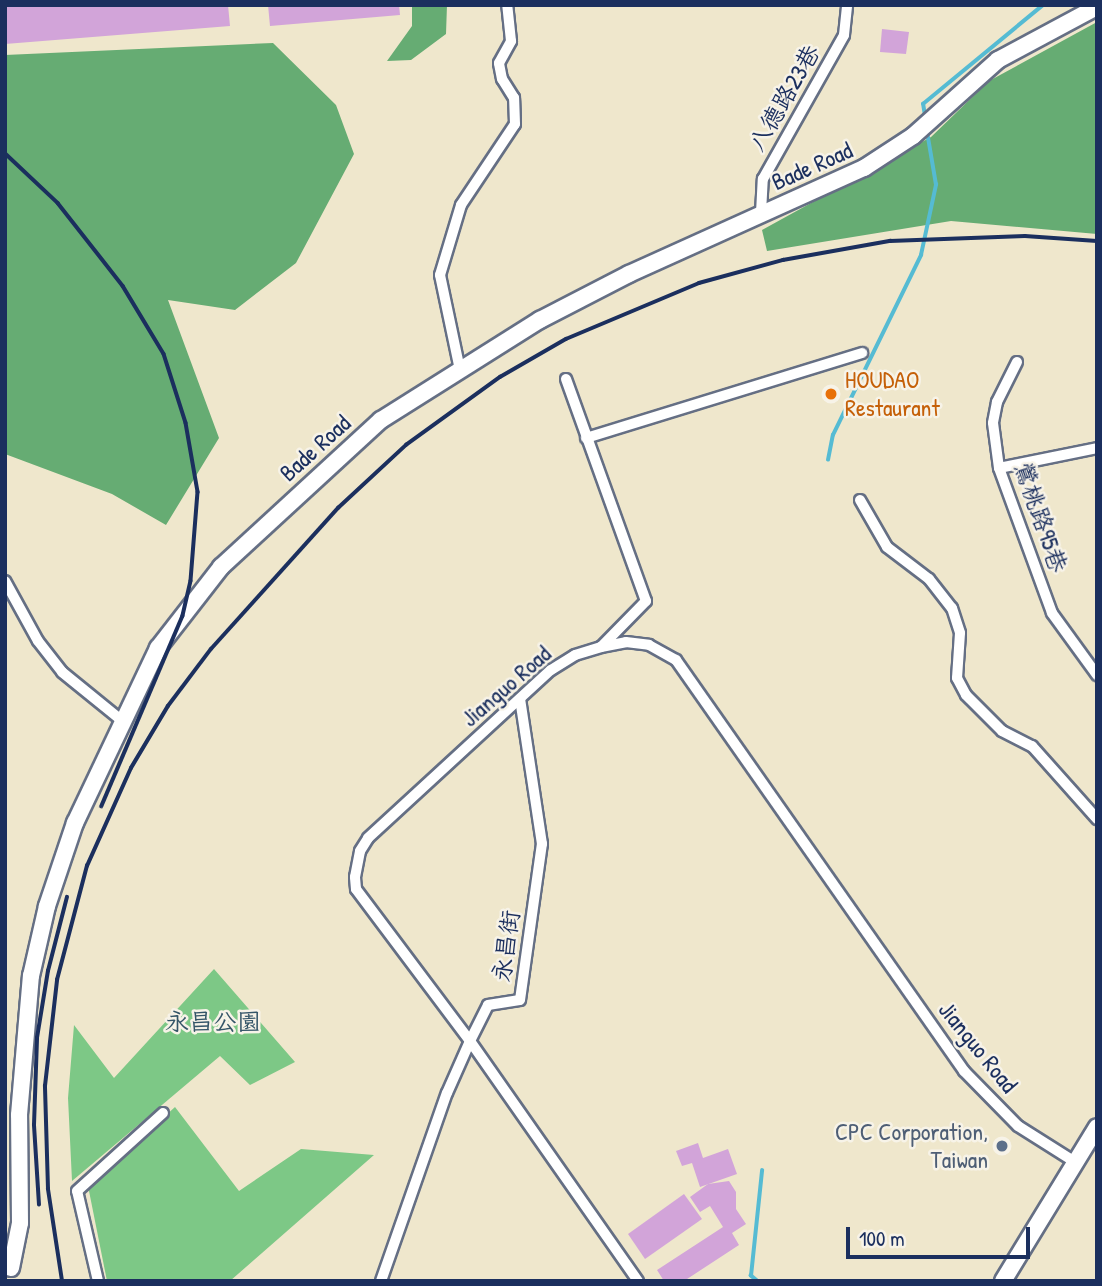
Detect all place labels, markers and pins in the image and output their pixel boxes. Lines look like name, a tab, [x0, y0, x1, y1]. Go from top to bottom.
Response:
place label: HOUDAO Restaurant	[845, 366, 940, 422]
marker: HOUDAO Restaurant	[823, 386, 839, 402]
place label: CPC Corporation, Taiwan	[835, 1118, 988, 1174]
marker: CPC Corporation, Taiwan	[994, 1138, 1010, 1154]

